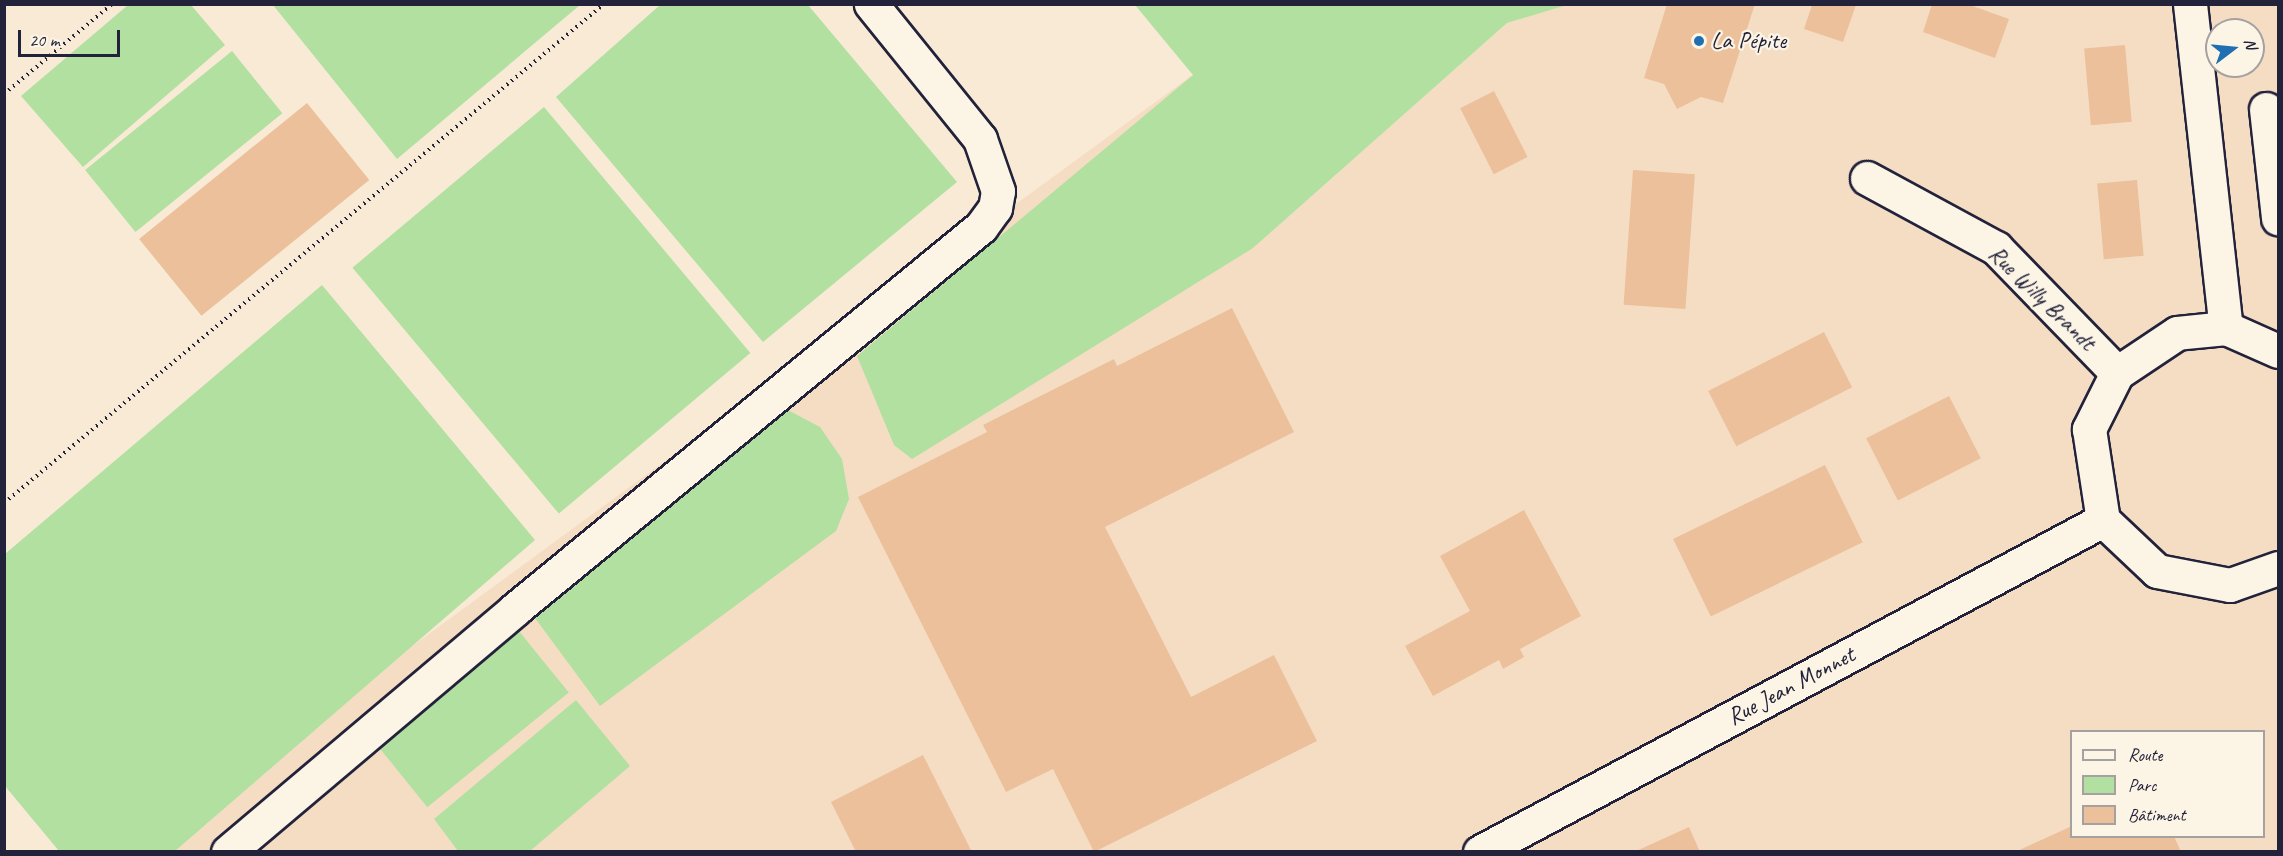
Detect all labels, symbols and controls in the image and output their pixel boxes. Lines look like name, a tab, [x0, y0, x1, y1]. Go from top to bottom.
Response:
scale bar	[21, 18, 123, 56]
north arrow	[2205, 18, 2265, 78]
place label: La Pépite	[1711, 27, 1786, 55]
text: 20 m	[29, 29, 60, 51]
marker: La Pépite	[1692, 34, 1706, 48]
text: N	[2239, 36, 2261, 51]
street label: Rue Willy Brandt	[1982, 239, 2102, 357]
street label: Rue Jean Monnet	[1723, 641, 1859, 731]
legend	[2070, 730, 2265, 838]
text: Route	[2128, 744, 2162, 766]
text: Parc	[2128, 774, 2156, 796]
text: Bâtiment	[2128, 804, 2186, 826]

